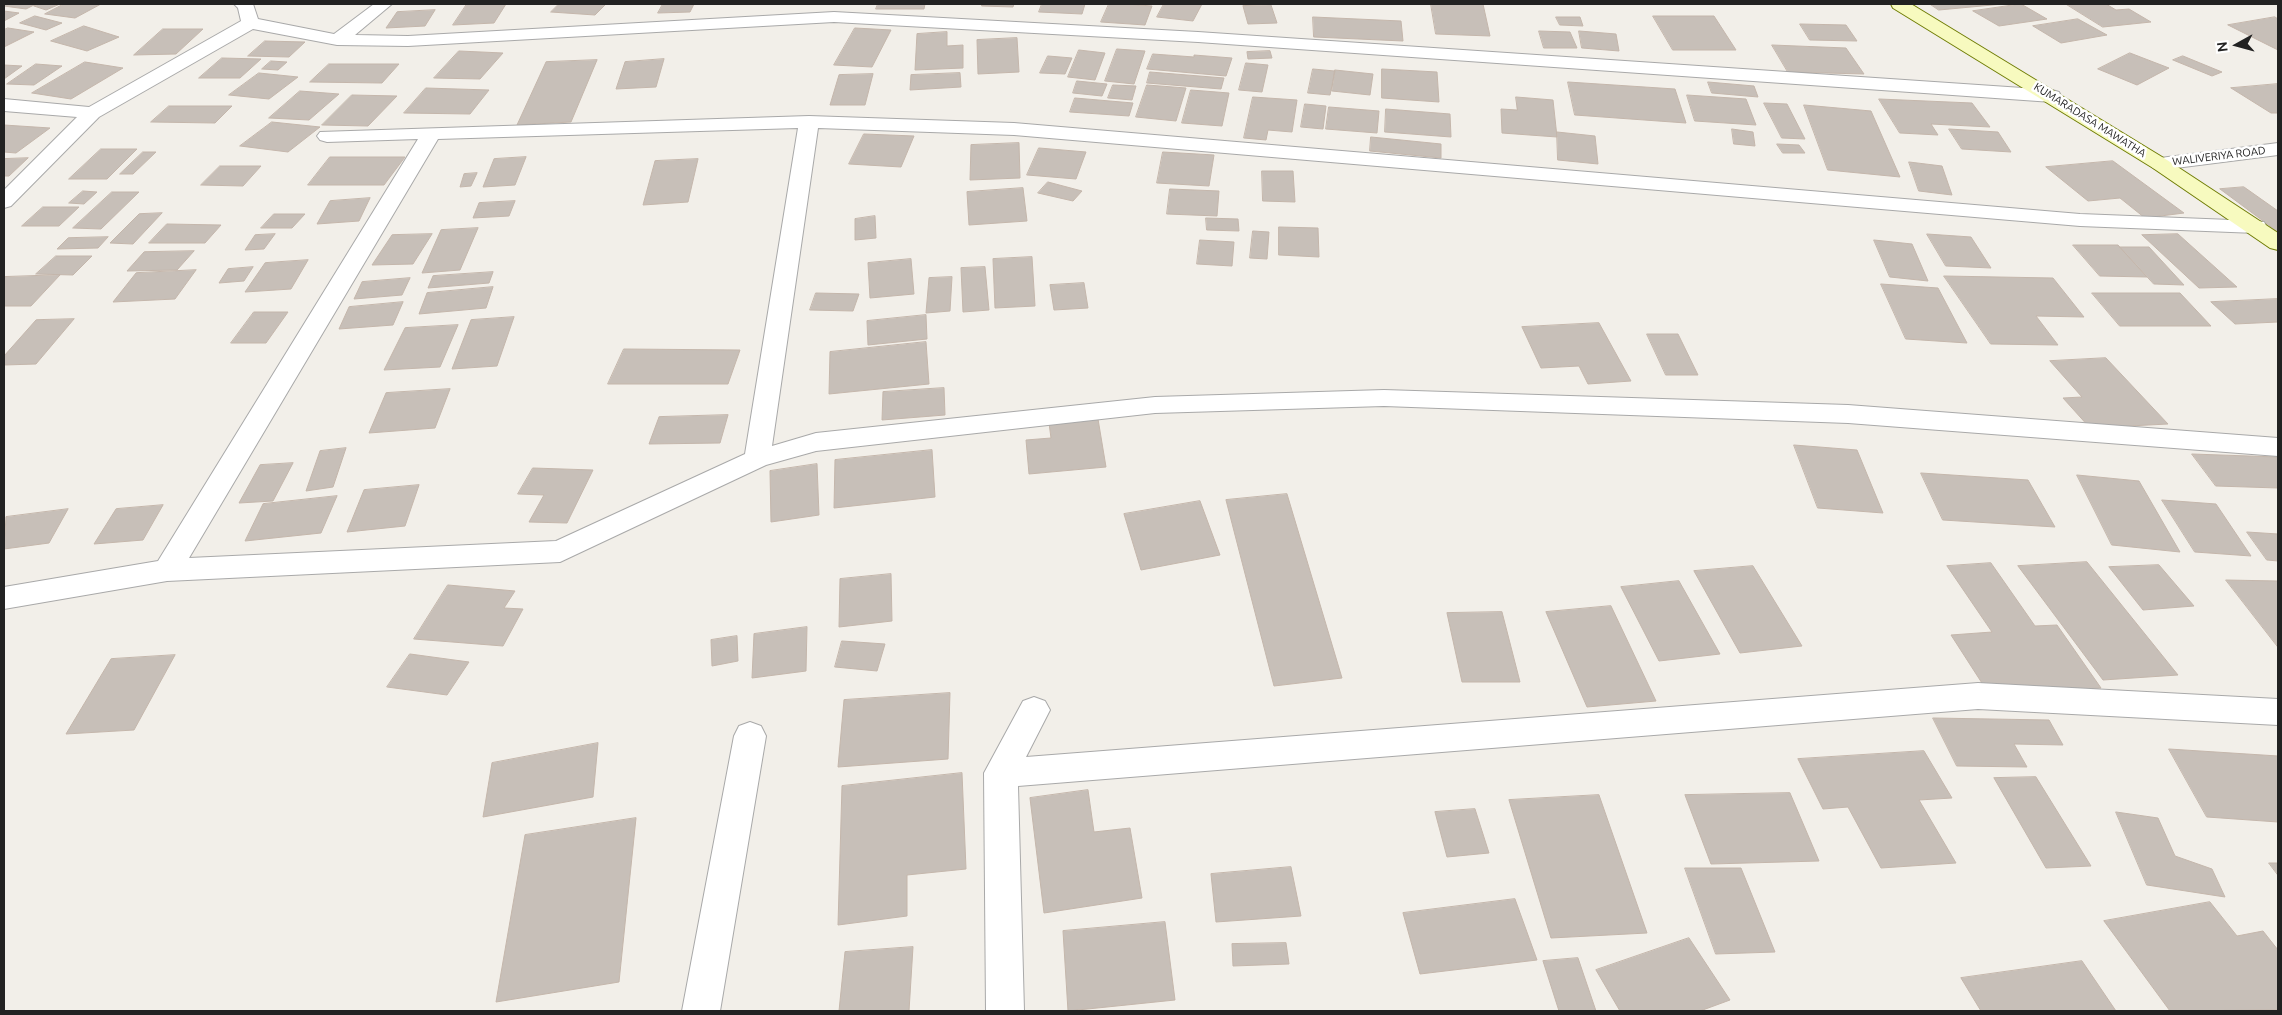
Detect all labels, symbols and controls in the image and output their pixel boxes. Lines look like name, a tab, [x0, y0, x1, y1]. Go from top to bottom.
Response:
north arrow	[2212, 20, 2262, 70]
text: N	[2214, 41, 2231, 53]
street label: KUMARADASA MAWATHA	[2031, 80, 2149, 160]
street label: WALIVERIYA ROAD	[2172, 144, 2266, 168]

